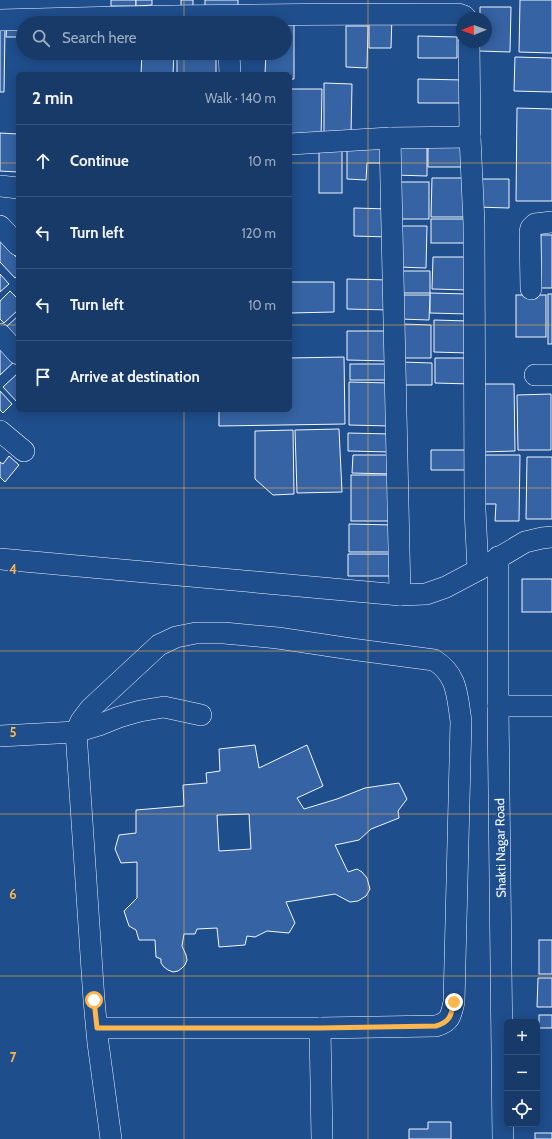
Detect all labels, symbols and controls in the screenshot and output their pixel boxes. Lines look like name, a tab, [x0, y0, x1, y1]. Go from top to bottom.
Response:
north arrow	[456, 12, 492, 48]
search box	[16, 16, 292, 60]
icon: search	[30, 27, 52, 49]
text: Search here	[62, 29, 137, 47]
text: 2 min	[32, 88, 73, 108]
text: Walk · 140 m	[205, 90, 276, 106]
icon: ahead	[32, 150, 54, 172]
text: Continue	[70, 152, 129, 170]
text: 10 m	[248, 153, 276, 169]
icon: left	[32, 222, 54, 244]
text: Turn left	[70, 224, 124, 242]
text: 120 m	[242, 225, 276, 241]
icon: left	[32, 294, 54, 316]
text: Turn left	[70, 296, 124, 314]
text: 10 m	[248, 297, 276, 313]
icon: arrive	[32, 366, 54, 388]
text: Arrive at destination	[70, 368, 200, 386]
text: 4	[9, 561, 17, 577]
text: 5	[10, 724, 17, 740]
street label: Shakti Nagar Road	[491, 798, 509, 898]
text: 6	[9, 886, 17, 902]
route start	[85, 991, 103, 1009]
route end	[445, 993, 463, 1011]
map controls	[504, 1019, 540, 1127]
button: +	[504, 1019, 540, 1055]
text: 7	[10, 1049, 17, 1065]
button: −	[504, 1055, 540, 1091]
button: locate	[504, 1091, 540, 1127]

